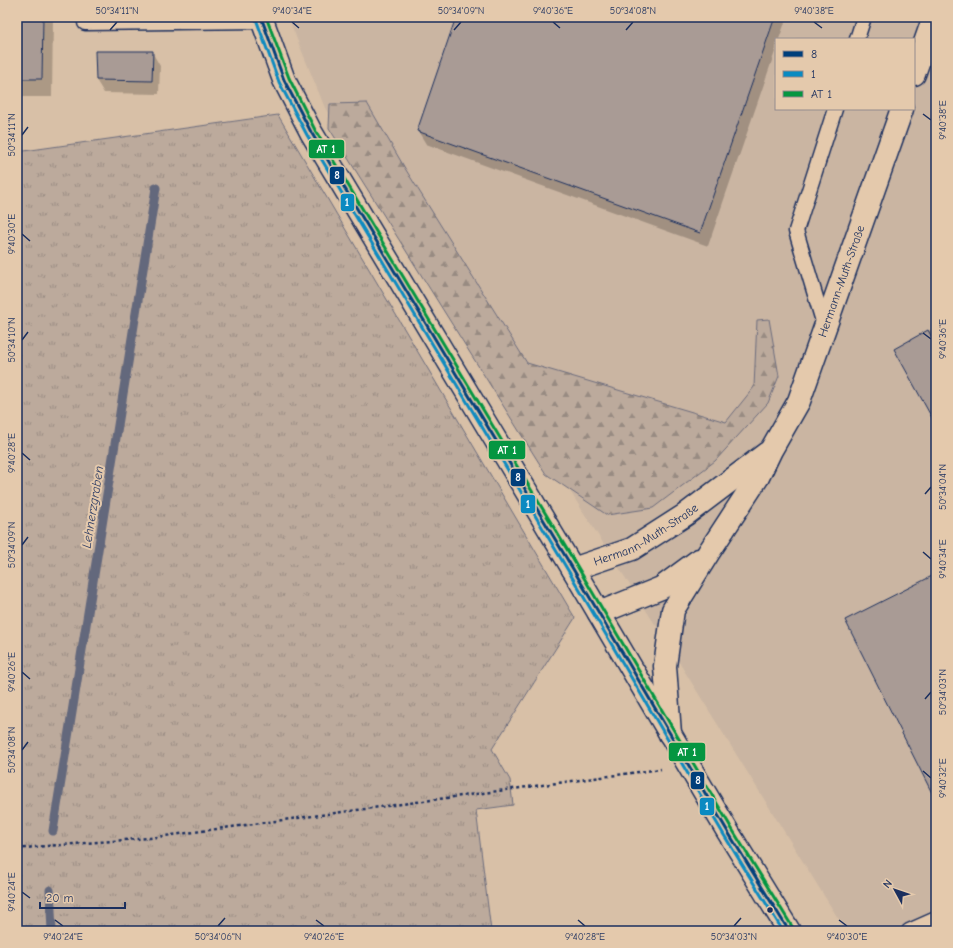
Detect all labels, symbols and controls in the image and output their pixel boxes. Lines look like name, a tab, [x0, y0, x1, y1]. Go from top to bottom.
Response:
text: 50°34'11"N	[95, 5, 139, 17]
text: 9°40'34"E	[272, 5, 312, 17]
text: 50°34'09"N	[438, 5, 484, 17]
text: 9°40'36"E	[533, 5, 573, 17]
text: 50°34'08"N	[610, 5, 656, 17]
text: 9°40'38"E	[794, 5, 834, 17]
legend	[775, 38, 915, 110]
text: 8	[811, 47, 817, 61]
text: 1	[811, 67, 816, 81]
text: AT 1	[811, 87, 832, 101]
text: 9°40'38"E	[937, 100, 949, 140]
text: 50°34'11"N	[6, 113, 18, 157]
line badge: AT 1	[308, 139, 345, 159]
text: AT 1	[316, 143, 336, 156]
line badge: 8	[329, 166, 345, 185]
text: 8	[334, 169, 340, 182]
line badge: 1	[340, 193, 355, 212]
text: 1	[345, 196, 349, 209]
text: 9°40'30"E	[6, 214, 18, 254]
street label: Hermann-Muth-Straße	[815, 223, 867, 339]
text: 50°34'10"N	[6, 317, 18, 363]
text: 9°40'36"E	[937, 319, 949, 359]
text: 9°40'28"E	[6, 433, 18, 473]
line badge: AT 1	[488, 440, 526, 460]
text: AT 1	[497, 444, 517, 457]
text: 50°34'04"N	[937, 464, 949, 510]
water label: Lehnerzgraben	[79, 465, 106, 549]
line badge: 8	[510, 468, 526, 487]
text: 8	[515, 471, 521, 484]
line badge: 1	[520, 494, 536, 514]
text: 1	[526, 498, 530, 511]
street label: Hermann-Muth-Straße	[592, 501, 701, 569]
text: 50°34'09"N	[6, 522, 18, 568]
text: 9°40'34"E	[937, 539, 949, 579]
text: 9°40'26"E	[6, 652, 18, 692]
text: 50°34'03"N	[937, 669, 949, 715]
text: 50°34'08"N	[6, 727, 18, 773]
line badge: AT 1	[668, 742, 706, 762]
text: AT 1	[677, 746, 697, 759]
text: 9°40'32"E	[937, 758, 949, 798]
line badge: 8	[690, 771, 705, 790]
text: 8	[695, 774, 701, 787]
line badge: 1	[699, 797, 715, 816]
text: 1	[705, 800, 709, 813]
north arrow	[875, 870, 915, 910]
text: 9°40'24"E	[6, 872, 18, 912]
text: N	[880, 877, 895, 891]
scale bar	[40, 884, 125, 910]
text: 20 m	[46, 891, 74, 905]
unlabelled marker	[765, 905, 775, 915]
text: 9°40'24"E	[43, 931, 83, 943]
text: 50°34'06"N	[195, 931, 241, 943]
text: 9°40'26"E	[304, 931, 344, 943]
text: 9°40'28"E	[565, 931, 605, 943]
text: 50°34'03"N	[711, 931, 757, 943]
text: 9°40'30"E	[827, 931, 867, 943]

